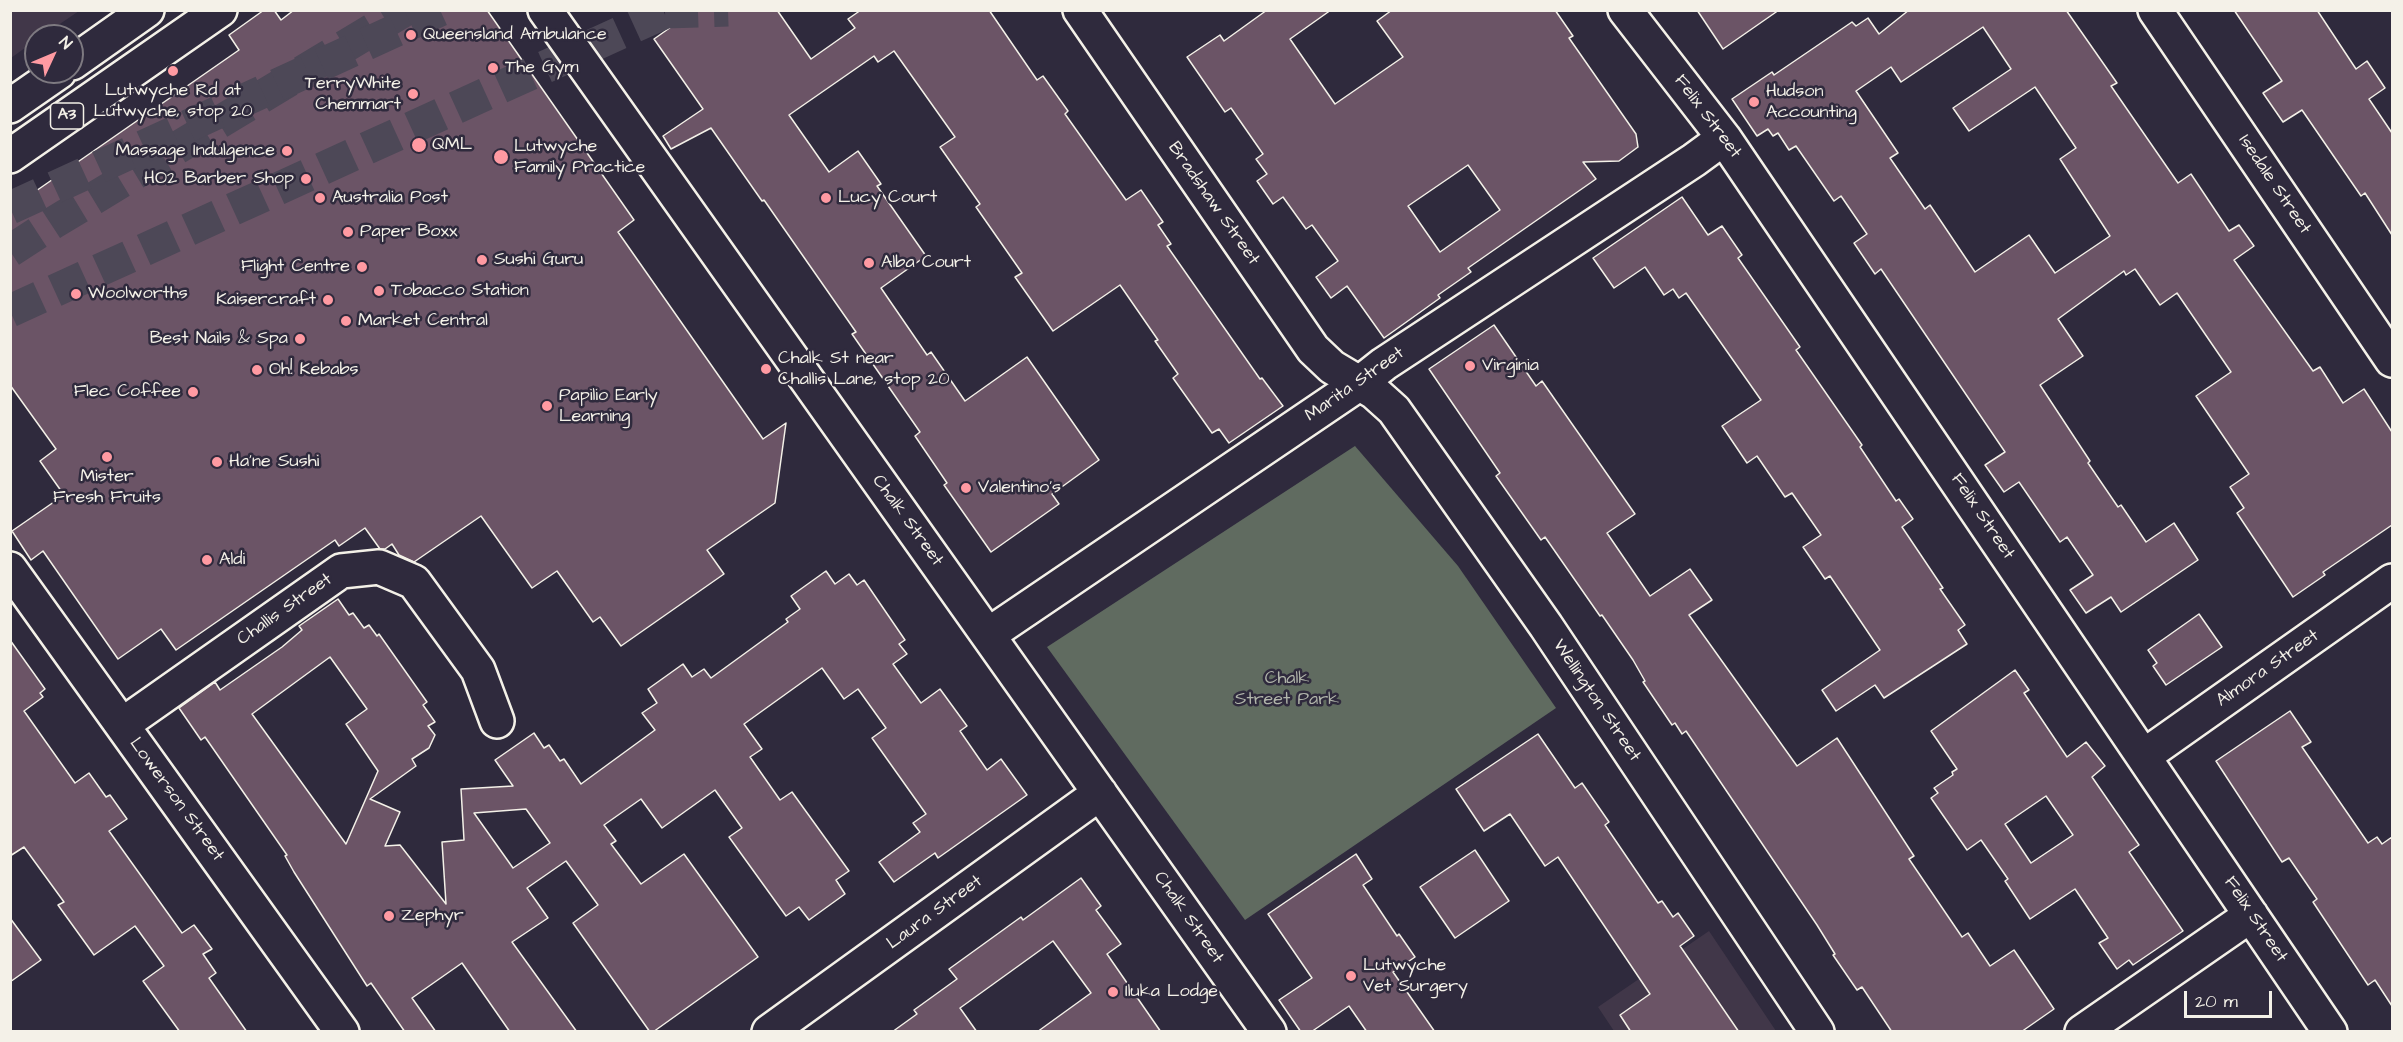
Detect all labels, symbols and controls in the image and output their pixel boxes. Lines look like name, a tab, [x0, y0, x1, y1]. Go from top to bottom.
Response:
north arrow	[24, 24, 84, 84]
place label: Queensland Ambulance	[423, 24, 607, 46]
marker: Queensland Ambulance	[404, 28, 418, 42]
text: N	[54, 32, 77, 54]
place label: The Gym	[505, 57, 578, 79]
marker: The Gym	[486, 61, 500, 75]
marker: Lutwyche Rd at Lutwyche, stop 20	[166, 64, 180, 78]
street label: Felix Street	[1669, 71, 1745, 163]
place label: TerryWhite Chemmart	[305, 73, 401, 116]
place label: Lutwyche Rd at Lutwyche, stop 20	[93, 80, 253, 122]
place label: Hudson Accounting	[1766, 81, 1857, 124]
marker: TerryWhite Chemmart	[406, 87, 420, 101]
marker: Hudson Accounting	[1747, 95, 1761, 109]
road number: A3	[50, 103, 84, 129]
street label: Isedale Street	[2233, 131, 2315, 239]
place label: QML	[432, 134, 472, 156]
marker: QML	[410, 136, 428, 154]
place label: Lutwyche Family Practice	[514, 136, 645, 178]
street label: Bradshaw Street	[1162, 138, 1264, 270]
place label: Massage Indulgence	[115, 140, 275, 162]
marker: Massage Indulgence	[280, 144, 294, 158]
marker: Lutwyche Family Practice	[492, 148, 510, 166]
place label: HO2 Barber Shop	[144, 168, 294, 190]
marker: HO2 Barber Shop	[299, 172, 313, 186]
place label: Australia Post	[332, 187, 448, 209]
place label: Lucy Court	[838, 187, 937, 209]
marker: Australia Post	[313, 191, 327, 205]
marker: Lucy Court	[819, 191, 833, 205]
place label: Paper Boxx	[360, 221, 457, 243]
marker: Paper Boxx	[341, 225, 355, 239]
place label: Sushi Guru	[494, 249, 583, 271]
place label: Alba Court	[881, 252, 971, 274]
marker: Sushi Guru	[475, 253, 489, 267]
place label: Flight Centre	[241, 256, 350, 278]
marker: Alba Court	[862, 256, 876, 270]
marker: Flight Centre	[355, 260, 369, 274]
place label: Tobacco Station	[391, 280, 529, 302]
place label: Woolworths	[88, 283, 188, 305]
marker: Tobacco Station	[372, 284, 386, 298]
marker: Woolworths	[69, 287, 83, 301]
place label: Kaisercraft	[216, 289, 316, 311]
marker: Kaisercraft	[321, 293, 335, 307]
place label: Market Central	[358, 310, 488, 332]
marker: Market Central	[339, 314, 353, 328]
place label: Best Nails & Spa	[150, 328, 288, 350]
marker: Best Nails & Spa	[293, 332, 307, 346]
street label: Marita Street	[1301, 343, 1409, 427]
place label: Chalk St near Challis Lane, stop 20	[778, 348, 950, 391]
place label: Virginia	[1482, 355, 1539, 377]
place label: Oh! Kebabs	[269, 359, 359, 381]
marker: Virginia	[1463, 359, 1477, 373]
marker: Chalk St near Challis Lane, stop 20	[759, 362, 773, 376]
marker: Oh! Kebabs	[250, 363, 264, 377]
place label: Flec Coffee	[74, 381, 181, 403]
marker: Flec Coffee	[186, 385, 200, 399]
place label: Papilio Early Learning	[559, 385, 658, 428]
marker: Papilio Early Learning	[540, 399, 554, 413]
marker: Mister Fresh Fruits	[100, 450, 114, 464]
place label: Ha'ne Sushi	[229, 451, 319, 473]
marker: Ha'ne Sushi	[210, 455, 224, 469]
place label: Mister Fresh Fruits	[53, 466, 161, 508]
street label: Felix Street	[1945, 470, 2019, 564]
street label: Chalk Street	[867, 471, 947, 571]
place label: Valentino's	[978, 477, 1061, 499]
marker: Valentino's	[959, 481, 973, 495]
place label: Aldi	[219, 549, 245, 571]
marker: Aldi	[200, 553, 214, 567]
street label: Challis Street	[233, 569, 337, 651]
street label: Almora Street	[2213, 626, 2323, 712]
street label: Wellington Street	[1547, 636, 1645, 766]
park label: Chalk Street Park	[1235, 668, 1339, 710]
street label: Lowerson Street	[124, 734, 228, 866]
street label: Chalk Street	[1148, 868, 1228, 968]
street label: Laura Street	[883, 871, 987, 955]
street label: Felix Street	[2218, 873, 2292, 967]
place label: Zephyr	[401, 905, 464, 927]
marker: Zephyr	[382, 909, 396, 923]
place label: Lutwyche Vet Surgery	[1363, 955, 1468, 998]
marker: Lutwyche Vet Surgery	[1344, 969, 1358, 983]
scale bar	[2187, 979, 2276, 1017]
place label: Iluka Lodge	[1125, 981, 1218, 1003]
marker: Iluka Lodge	[1106, 985, 1120, 999]
text: 20 m	[2195, 989, 2238, 1014]

